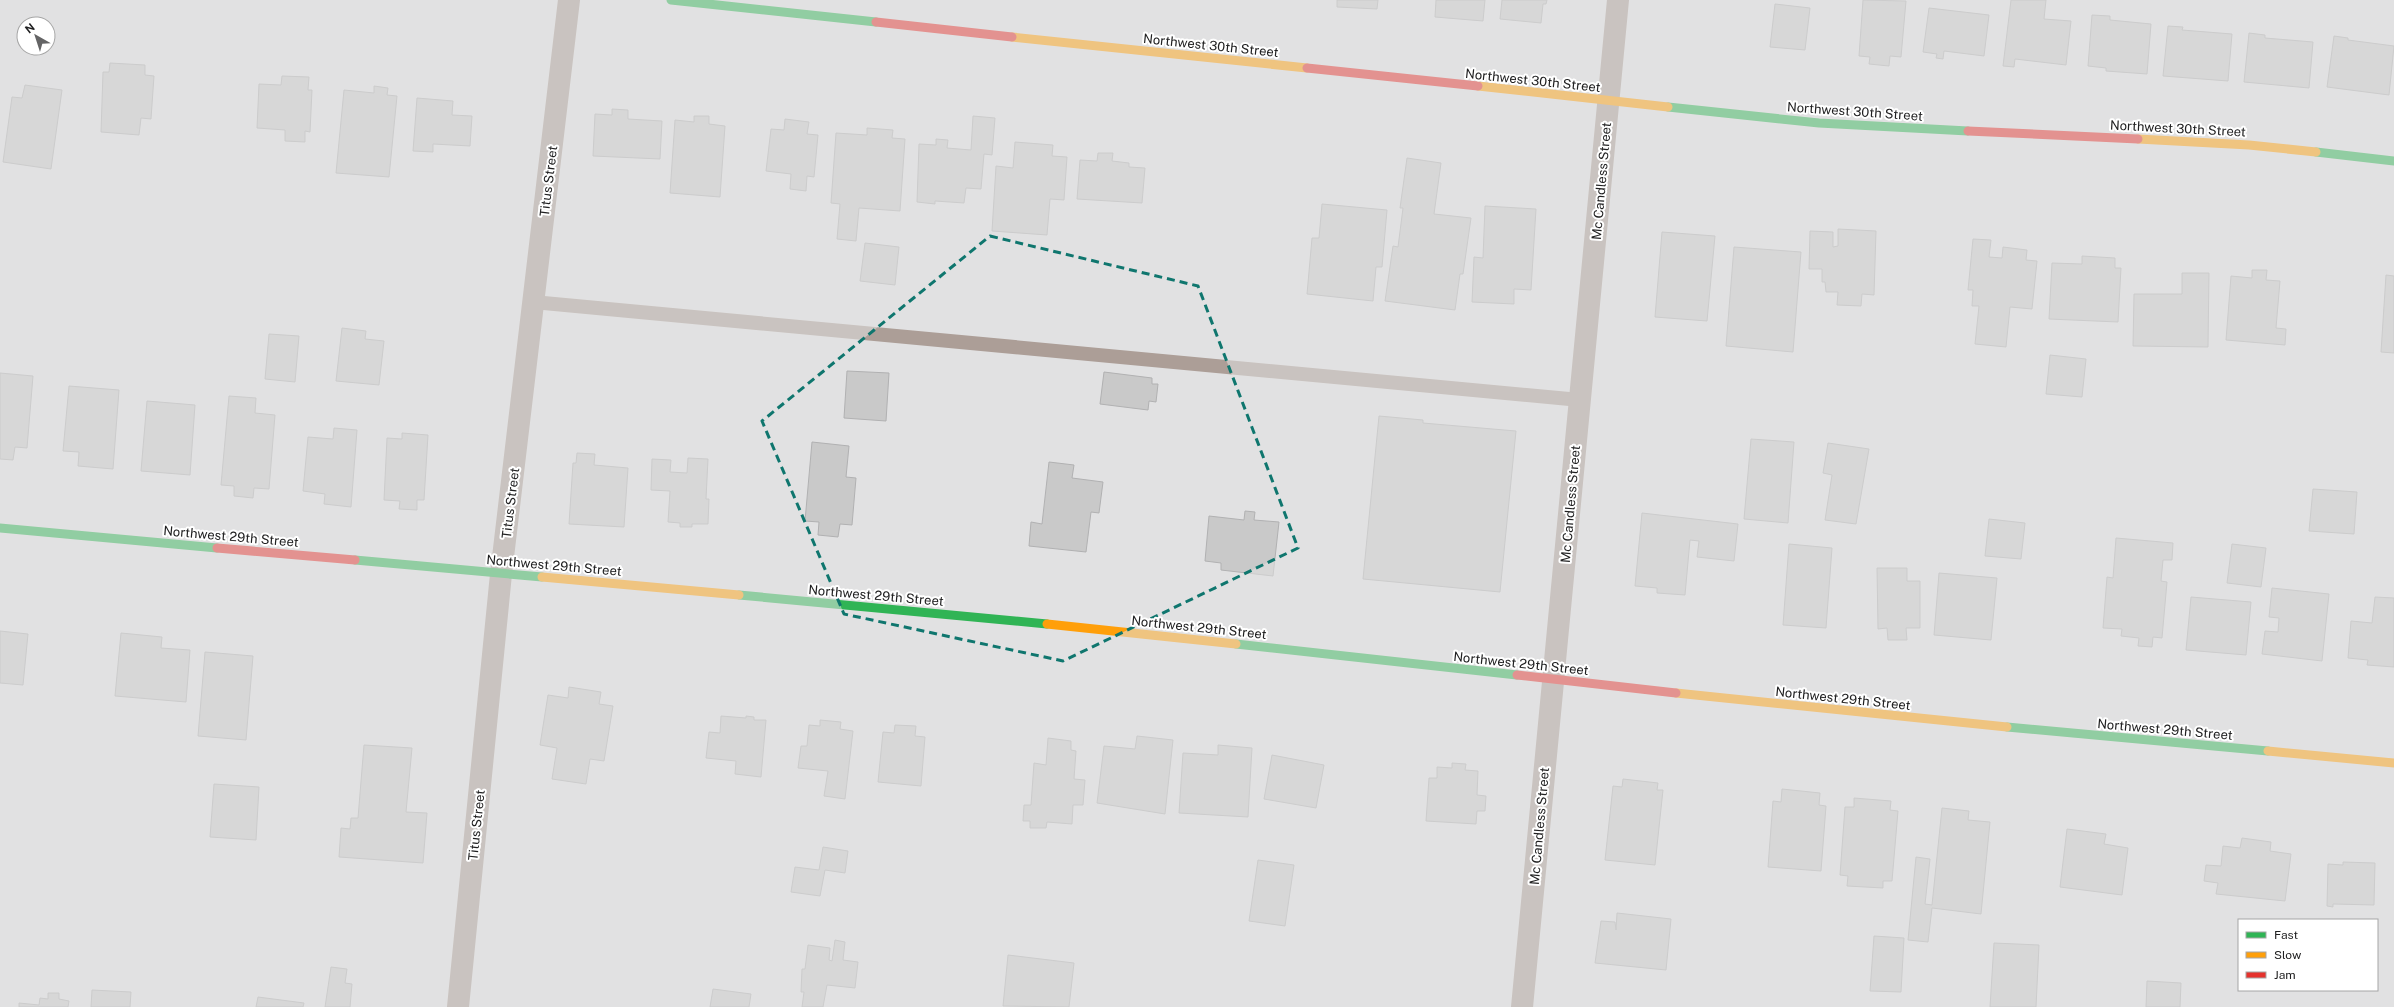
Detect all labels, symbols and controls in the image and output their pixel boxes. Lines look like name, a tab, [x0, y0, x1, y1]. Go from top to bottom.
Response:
north arrow	[16, 16, 56, 56]
text: N	[23, 21, 37, 36]
street label: Northwest 30th Street	[1143, 31, 1279, 60]
street label: Northwest 30th Street	[1465, 66, 1601, 95]
street label: Northwest 30th Street	[1787, 99, 1923, 124]
street label: Northwest 30th Street	[2110, 117, 2246, 140]
street label: Mc Candless Street	[1589, 122, 1614, 241]
street label: Titus Street	[537, 145, 560, 217]
street label: Mc Candless Street	[1558, 445, 1583, 564]
street label: Titus Street	[499, 467, 522, 539]
street label: Northwest 29th Street	[163, 523, 299, 550]
street label: Northwest 29th Street	[486, 552, 622, 579]
street label: Northwest 29th Street	[808, 582, 944, 609]
street label: Northwest 29th Street	[1131, 613, 1267, 642]
street label: Northwest 29th Street	[1453, 649, 1589, 678]
street label: Northwest 29th Street	[1775, 684, 1911, 713]
street label: Northwest 29th Street	[2097, 716, 2233, 743]
street label: Mc Candless Street	[1527, 767, 1552, 886]
street label: Titus Street	[465, 789, 488, 861]
legend	[2238, 919, 2378, 991]
text: Fast	[2274, 928, 2299, 942]
text: Slow	[2274, 948, 2302, 962]
text: Jam	[2274, 968, 2296, 982]

